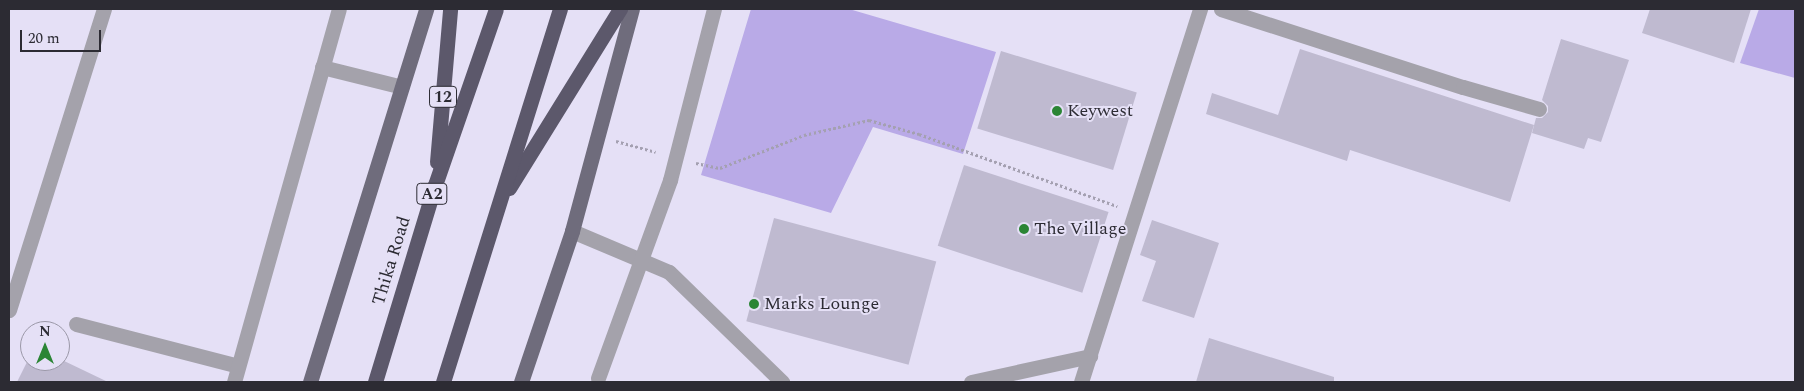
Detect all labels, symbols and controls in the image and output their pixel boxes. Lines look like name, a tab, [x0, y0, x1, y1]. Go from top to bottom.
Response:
scale bar	[22, 20, 104, 52]
text: 20 m	[28, 27, 60, 50]
road number: 12	[428, 84, 458, 110]
place label: Keywest	[1067, 100, 1133, 122]
marker: Keywest	[1051, 105, 1063, 117]
road number: A2	[416, 180, 448, 208]
street label: Thika Road	[368, 214, 416, 308]
place label: The Village	[1034, 218, 1126, 240]
marker: The Village	[1018, 223, 1030, 235]
place label: Marks Lounge	[764, 293, 879, 315]
marker: Marks Lounge	[748, 298, 760, 310]
north arrow	[20, 321, 70, 371]
text: N	[39, 321, 51, 342]

